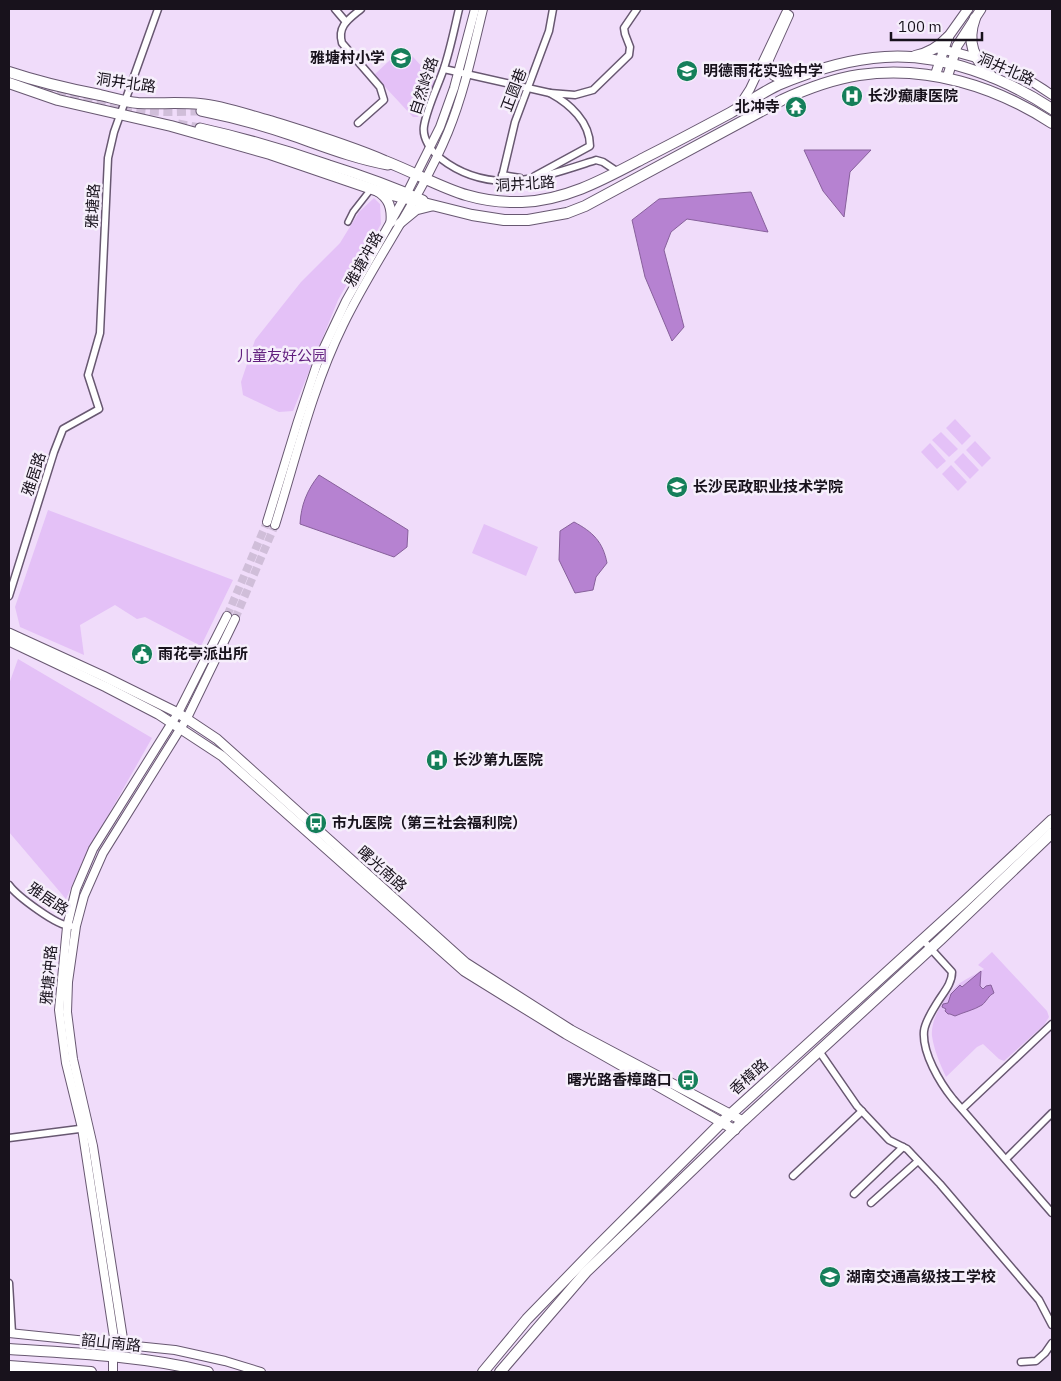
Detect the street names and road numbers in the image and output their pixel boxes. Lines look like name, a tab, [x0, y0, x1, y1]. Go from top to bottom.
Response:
street label: 洞井北路	[975, 48, 1038, 89]
street label: 自然岭路	[405, 54, 442, 117]
street label: 正圆巷	[497, 65, 530, 114]
street label: 洞井北路	[95, 69, 157, 96]
street label: 洞井北路	[494, 172, 556, 195]
street label: 雅塘路	[82, 183, 103, 229]
street label: 雅塘冲路	[341, 228, 386, 290]
street label: 雅居路	[18, 450, 50, 498]
street label: 曙光南路	[354, 841, 411, 896]
street label: 雅居路	[24, 878, 72, 919]
street label: 雅塘冲路	[36, 944, 61, 1006]
street label: 香樟路	[726, 1055, 772, 1099]
street label: 韶山南路	[80, 1330, 142, 1355]

